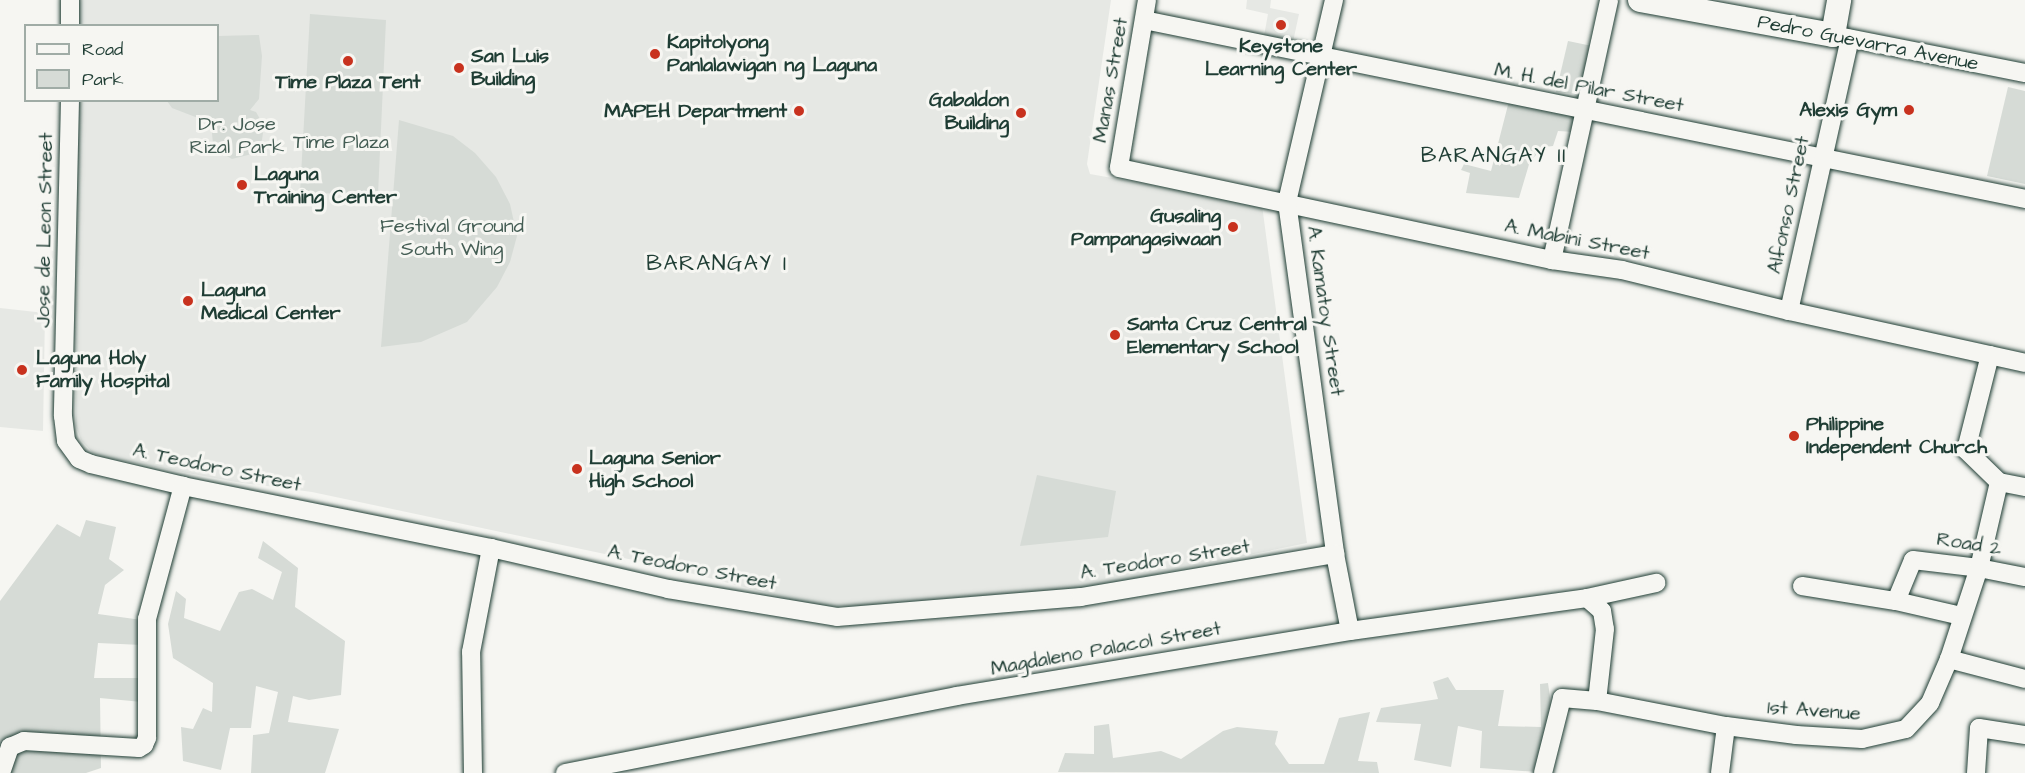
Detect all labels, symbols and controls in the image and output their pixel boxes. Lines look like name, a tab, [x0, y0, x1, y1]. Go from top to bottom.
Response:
street label: Pedro Guevarra Avenue	[1755, 10, 1981, 76]
street label: Manas Street	[1088, 16, 1134, 144]
marker: Keystone Learning Center	[1274, 18, 1288, 32]
legend	[24, 24, 219, 102]
place label: Kapitolyong Panlalawigan ng Laguna	[667, 30, 877, 77]
place label: Keystone Learning Center	[1205, 35, 1357, 82]
text: Road	[82, 37, 123, 62]
place label: San Luis Building	[471, 45, 549, 92]
marker: Kapitolyong Panlalawigan ng Laguna	[648, 47, 662, 61]
marker: Time Plaza Tent	[341, 54, 355, 68]
street label: M. H. del Pilar Street	[1492, 58, 1686, 118]
marker: San Luis Building	[452, 61, 466, 75]
text: Park	[82, 67, 124, 92]
place label: Time Plaza Tent	[275, 70, 421, 94]
place label: Gabaldon Building	[929, 89, 1009, 136]
place label: Alexis Gym	[1799, 98, 1897, 122]
place label: MAPEH Department	[604, 99, 787, 123]
marker: Alexis Gym	[1902, 103, 1916, 117]
marker: MAPEH Department	[792, 104, 806, 118]
marker: Gabaldon Building	[1014, 106, 1028, 120]
park label: Dr. Jose Rizal Park	[190, 112, 284, 159]
park label: Time Plaza	[293, 130, 389, 154]
street label: Jose de Leon Street	[31, 132, 59, 328]
street label: Alfonso Street	[1763, 134, 1815, 276]
district label: BARANGAY II	[1421, 143, 1567, 169]
place label: Laguna Training Center	[254, 162, 397, 209]
marker: Laguna Training Center	[235, 178, 249, 192]
place label: Gusaling Pampangasiwaan	[1071, 204, 1221, 251]
park label: Festival Ground South Wing	[380, 214, 524, 261]
street label: A. Mabini Street	[1502, 214, 1652, 266]
marker: Gusaling Pampangasiwaan	[1226, 220, 1240, 234]
street label: A. Kamatoy Street	[1301, 224, 1349, 398]
district label: BARANGAY I	[646, 251, 788, 277]
place label: Laguna Medical Center	[201, 278, 341, 325]
marker: Laguna Medical Center	[179, 292, 197, 310]
place label: Santa Cruz Central Elementary School	[1127, 312, 1307, 359]
marker: Santa Cruz Central Elementary School	[1108, 328, 1122, 342]
place label: Laguna Holy Family Hospital	[36, 346, 170, 393]
marker: Laguna Holy Family Hospital	[13, 361, 31, 379]
place label: Philippine Independent Church	[1806, 412, 1987, 459]
marker: Philippine Independent Church	[1787, 429, 1801, 443]
street label: A. Teodoro Street	[131, 438, 303, 498]
place label: Laguna Senior High School	[589, 446, 721, 493]
marker: Laguna Senior High School	[570, 462, 584, 476]
street label: Road 2	[1935, 527, 2003, 561]
street label: A. Teodoro Street	[1078, 535, 1252, 585]
street label: A. Teodoro Street	[605, 540, 779, 596]
street label: Magdaleno Palacol Street	[989, 617, 1223, 681]
street label: 1st Avenue	[1766, 696, 1862, 726]

